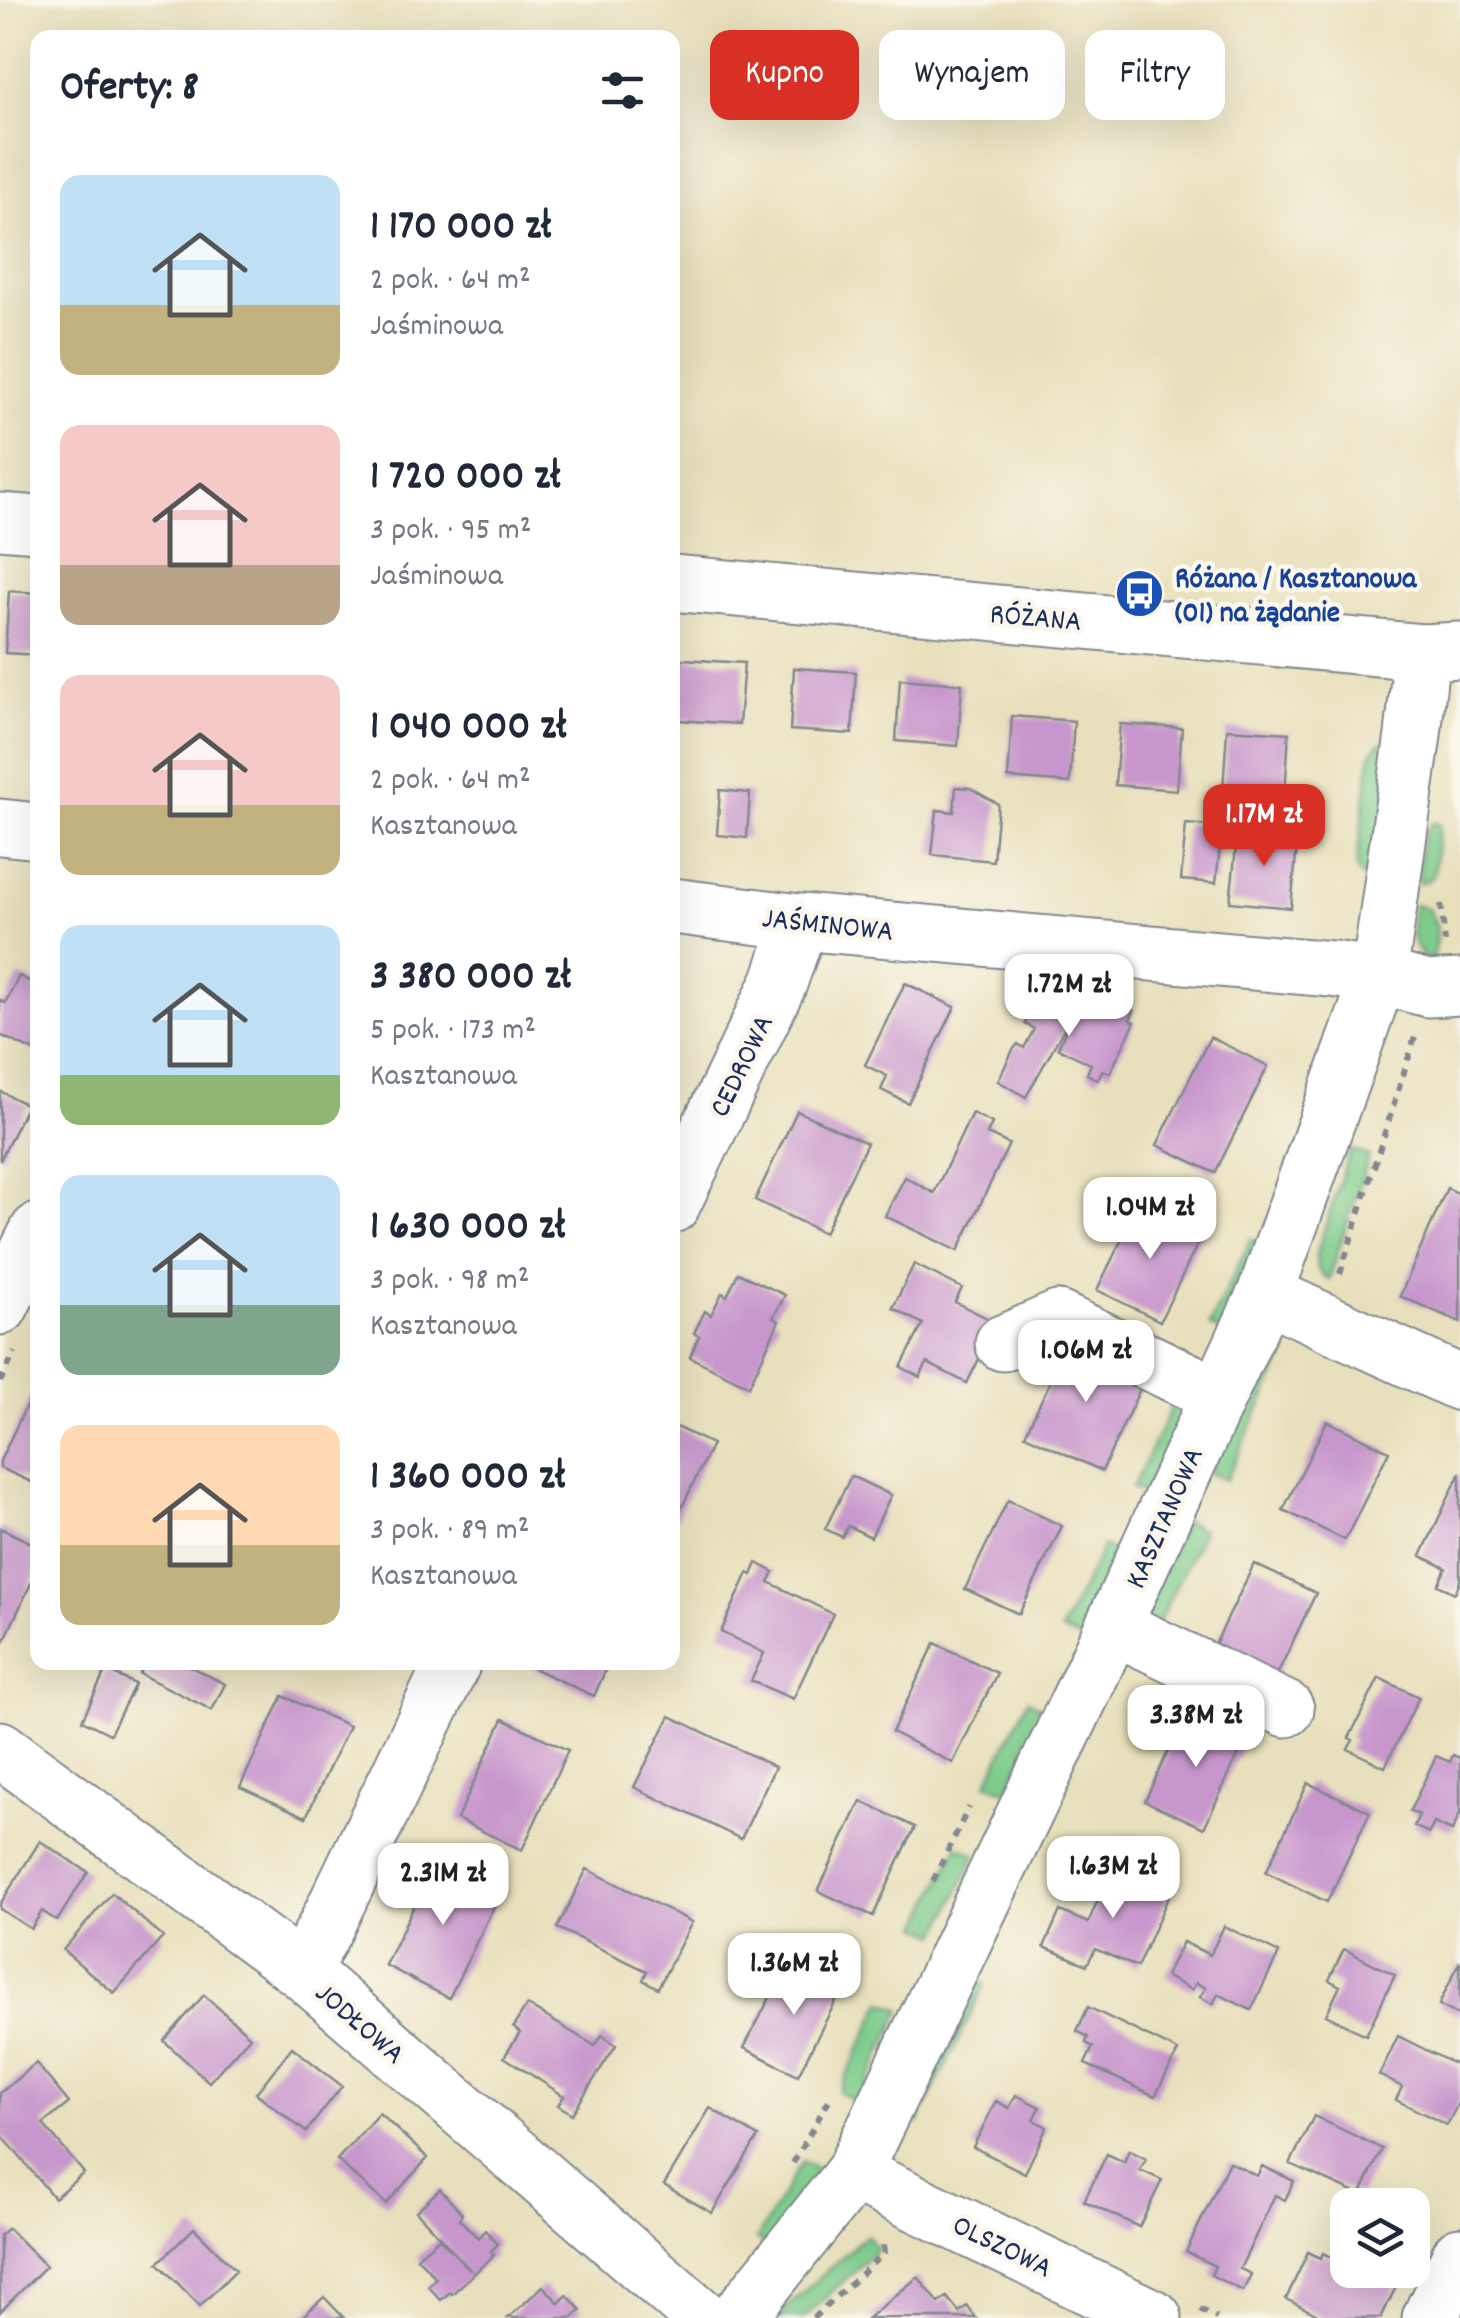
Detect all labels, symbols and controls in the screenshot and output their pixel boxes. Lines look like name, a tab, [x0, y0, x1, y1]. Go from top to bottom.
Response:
chip: Kupno	[710, 30, 859, 120]
chip: Wynajem	[879, 30, 1065, 120]
chip: Filtry	[1085, 30, 1225, 120]
text: Oferty: 8	[60, 60, 199, 120]
icon: filters	[595, 63, 650, 118]
text: 1 170 000 zł	[370, 199, 551, 259]
icon: home	[140, 215, 260, 335]
text: 2 pok. · 64 m²	[370, 259, 531, 305]
text: Jaśminowa	[370, 305, 503, 351]
text: 1 720 000 zł	[370, 449, 561, 509]
icon: home	[140, 465, 260, 585]
text: 3 pok. · 95 m²	[370, 509, 531, 555]
text: Jaśminowa	[370, 555, 503, 601]
place label: Różana / Kasztanowa (01) na żądanie	[1175, 560, 1417, 637]
bus stop icon: Różana / Kasztanowa (01) na żądanie	[1114, 568, 1166, 620]
street label: RÓŻANA	[988, 595, 1083, 646]
text: 1 040 000 zł	[370, 699, 567, 759]
icon: home	[140, 715, 260, 835]
text: 2 pok. · 64 m²	[370, 759, 531, 805]
pin: 1.17M zł	[1161, 784, 1367, 869]
text: 1.17M zł	[1225, 793, 1303, 839]
text: Kasztanowa	[370, 805, 517, 851]
street label: JAŚMINOWA	[760, 899, 895, 956]
text: 3 380 000 zł	[370, 949, 571, 1009]
pin: 1.72M zł	[966, 954, 1172, 1039]
text: 1.72M zł	[1027, 963, 1111, 1009]
icon: home	[140, 965, 260, 1085]
street label: CEDROWA	[701, 1008, 787, 1126]
text: 5 pok. · 173 m²	[370, 1009, 536, 1055]
text: Kasztanowa	[370, 1055, 517, 1101]
pin: 1.04M zł	[1047, 1177, 1253, 1262]
text: 1.04M zł	[1105, 1186, 1195, 1232]
text: 1 630 000 zł	[370, 1199, 565, 1259]
icon: home	[140, 1215, 260, 1335]
text: 3 pok. · 98 m²	[370, 1259, 529, 1305]
text: Kasztanowa	[370, 1305, 517, 1351]
pin: 1.06M zł	[983, 1320, 1189, 1405]
text: 1.06M zł	[1040, 1329, 1132, 1375]
street label: KASZTANOWA	[1117, 1441, 1217, 1596]
text: 1 360 000 zł	[370, 1449, 565, 1509]
icon: home	[140, 1465, 260, 1585]
text: 3 pok. · 89 m²	[370, 1509, 529, 1555]
text: Kasztanowa	[370, 1555, 517, 1601]
pin: 3.38M zł	[1093, 1685, 1299, 1770]
text: 3.38M zł	[1150, 1694, 1242, 1740]
pin: 1.63M zł	[1010, 1836, 1216, 1921]
pin: 2.31M zł	[340, 1843, 546, 1928]
text: 1.63M zł	[1069, 1845, 1157, 1891]
text: 2.31M zł	[400, 1852, 486, 1898]
pin: 1.36M zł	[691, 1933, 897, 2018]
text: 1.36M zł	[750, 1942, 838, 1988]
street label: JODŁOWA	[304, 1974, 413, 2077]
map controls	[1330, 2188, 1430, 2288]
button: layers	[1330, 2188, 1430, 2288]
street label: OLSZOWA	[944, 2206, 1058, 2292]

